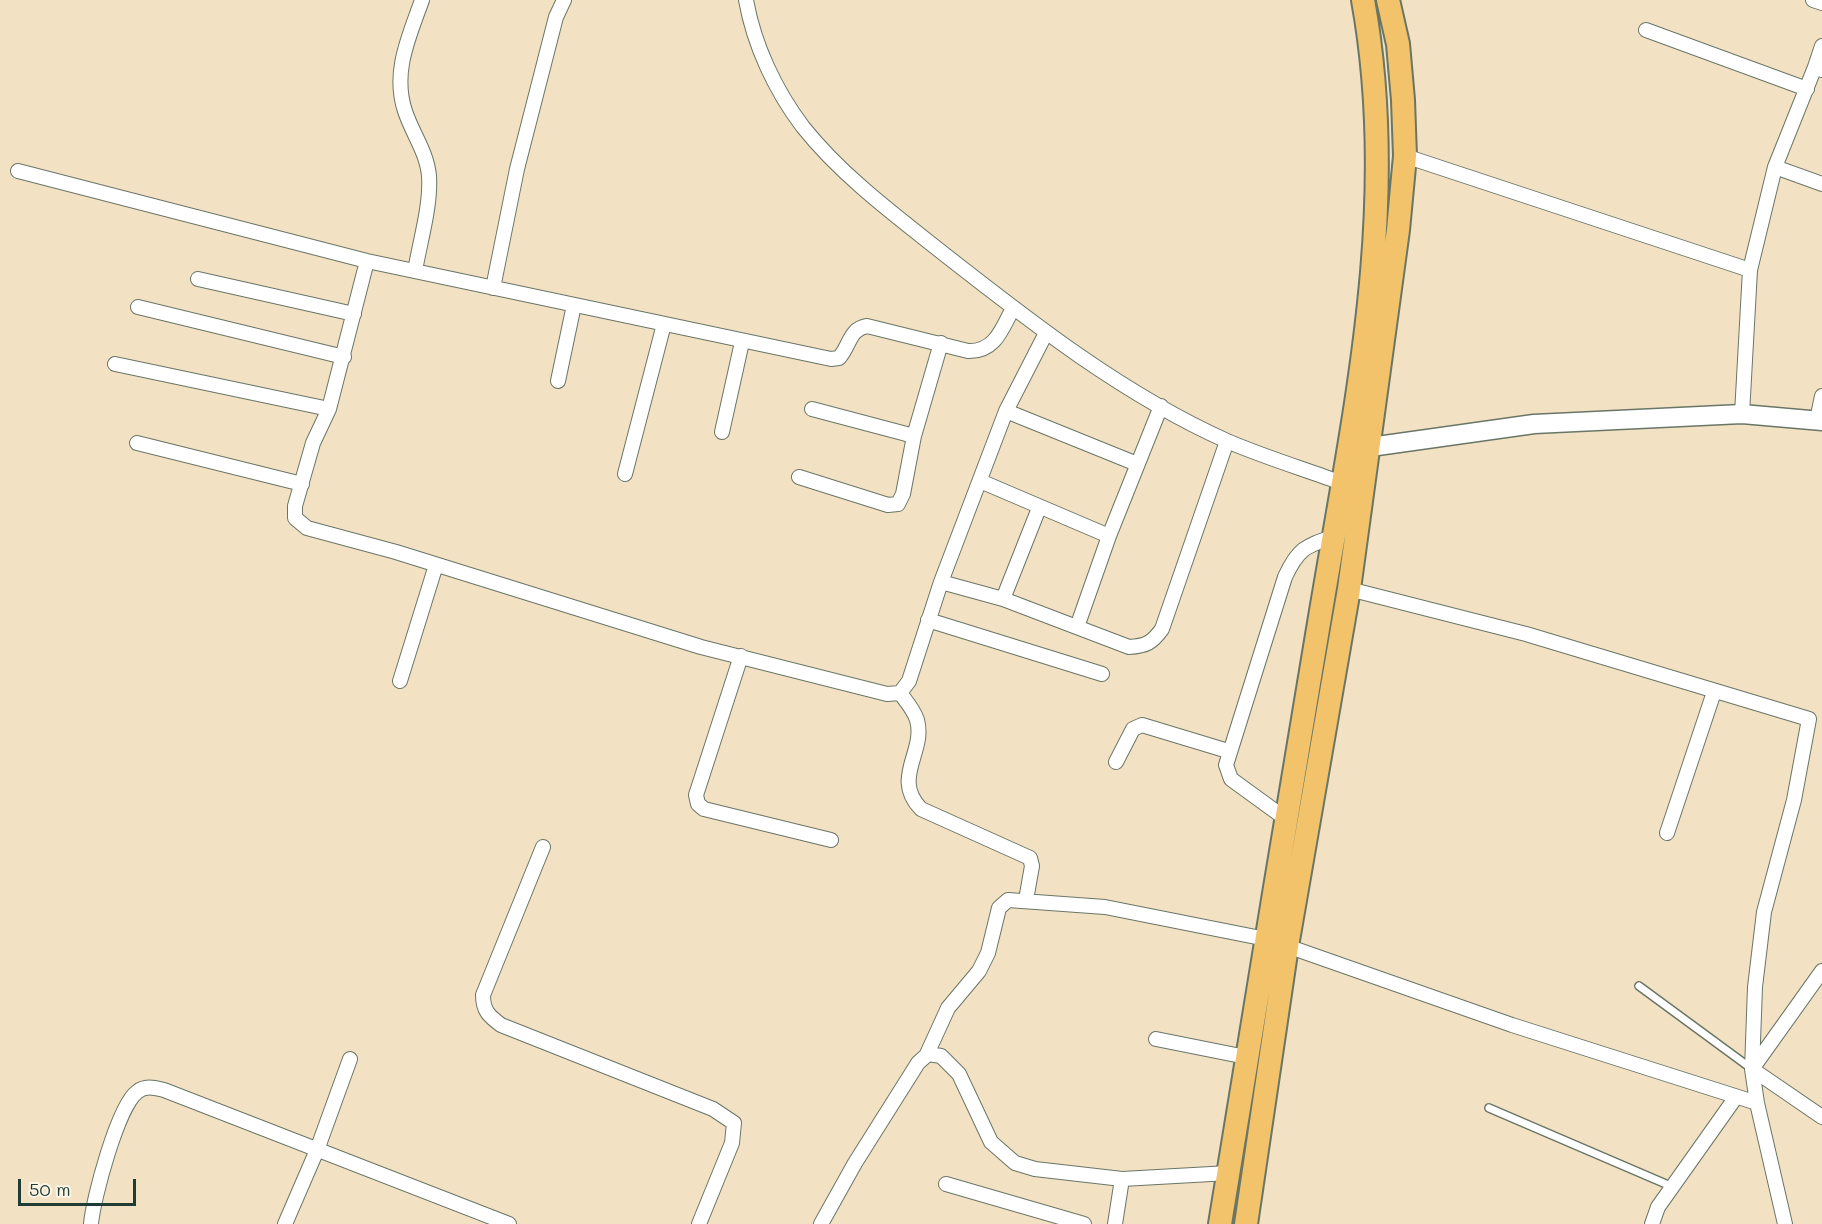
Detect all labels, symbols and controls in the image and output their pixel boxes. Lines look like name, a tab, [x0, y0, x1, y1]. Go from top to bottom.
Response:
scale bar	[21, 1167, 140, 1205]
text: 50 m	[29, 1177, 71, 1201]

